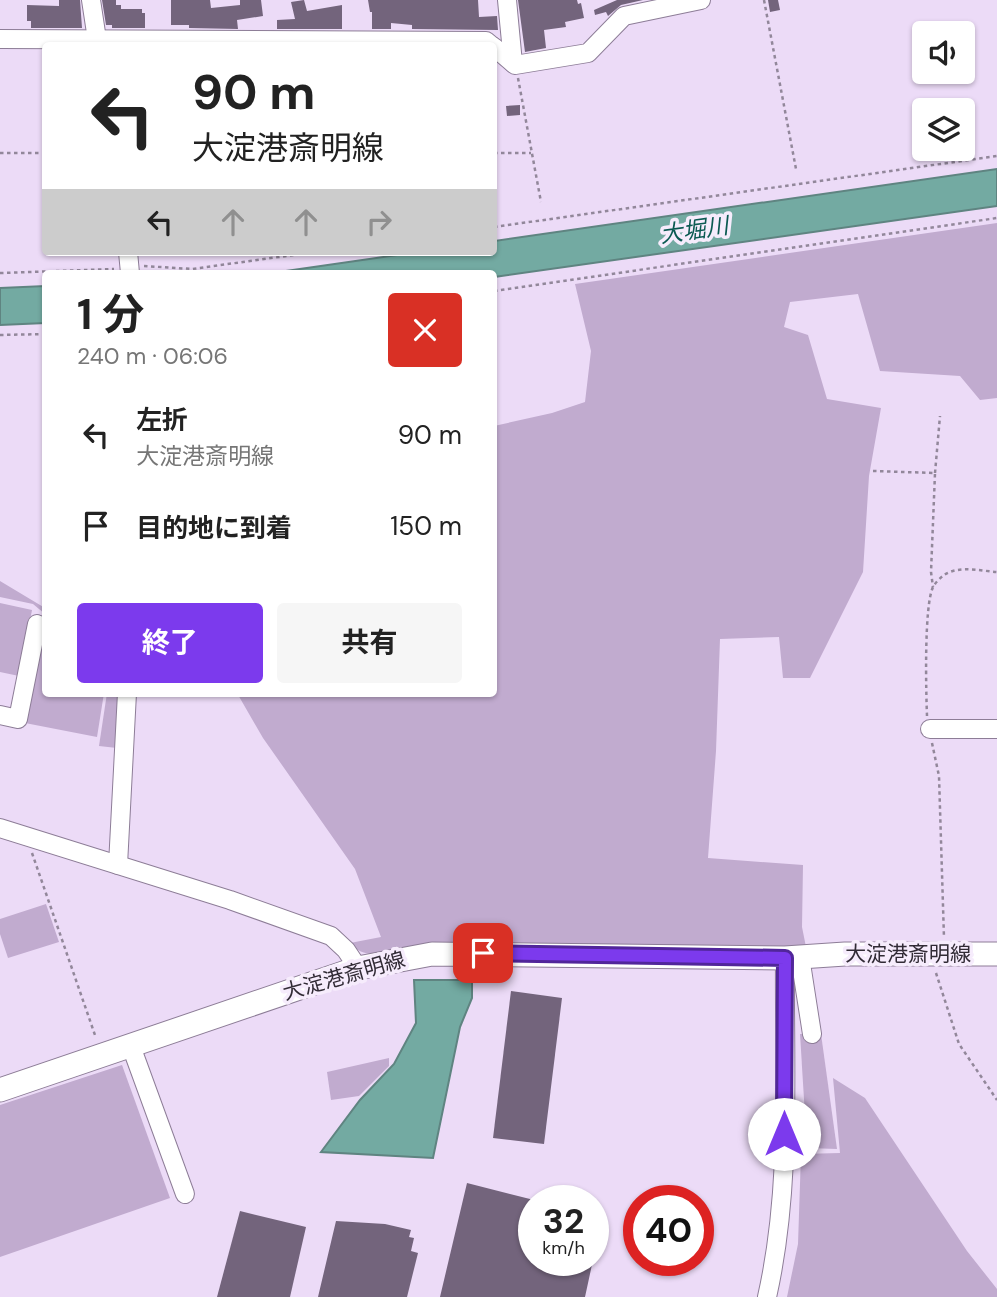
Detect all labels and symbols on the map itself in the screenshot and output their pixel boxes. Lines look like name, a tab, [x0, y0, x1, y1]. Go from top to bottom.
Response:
water label: 大堀川	[658, 210, 733, 250]
pin	[453, 923, 513, 983]
street label: 大淀港斎明線	[845, 940, 971, 968]
street label: 大淀港斎明線	[280, 945, 408, 1007]
position arrow	[747, 1097, 821, 1171]
speed limit sign: 40	[623, 1185, 714, 1276]

